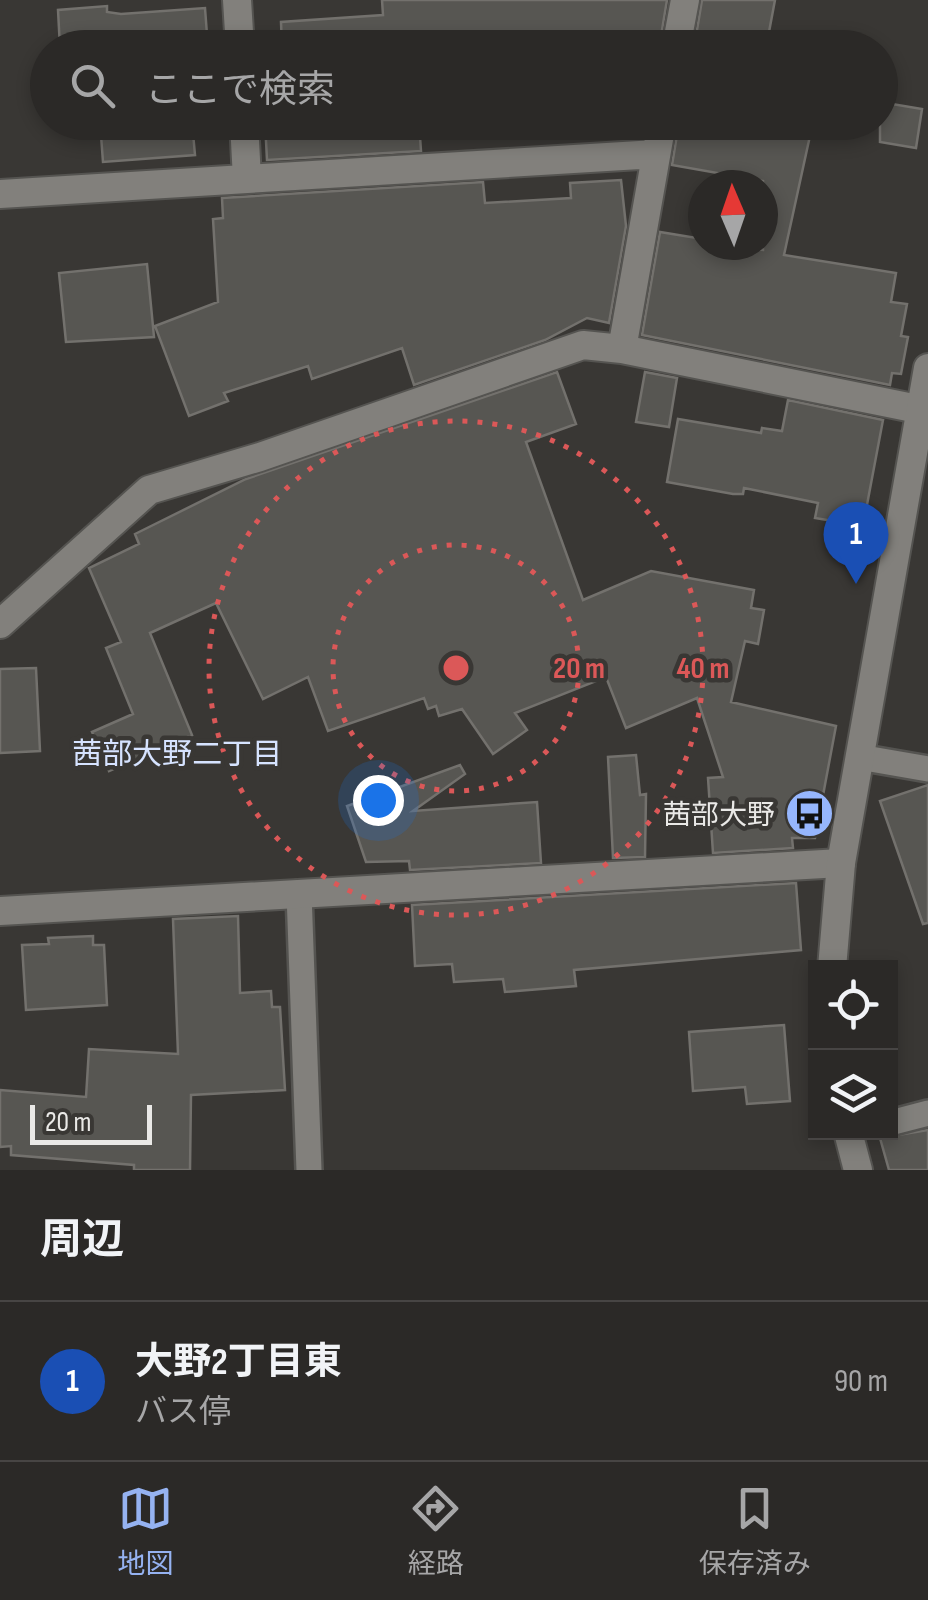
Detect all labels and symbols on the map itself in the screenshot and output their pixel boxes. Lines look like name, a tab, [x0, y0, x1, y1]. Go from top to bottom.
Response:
north arrow	[688, 170, 778, 260]
pin: 1	[824, 502, 888, 584]
centre of rings	[438, 650, 474, 686]
text: 20 m	[553, 651, 605, 687]
text: 40 m	[677, 651, 729, 687]
district label: 茜部大野二丁目	[72, 737, 282, 773]
your location	[353, 775, 404, 826]
bus stop icon: 茜部大野	[784, 788, 836, 840]
place label: 茜部大野	[663, 799, 775, 832]
scale bar	[30, 1100, 152, 1144]

